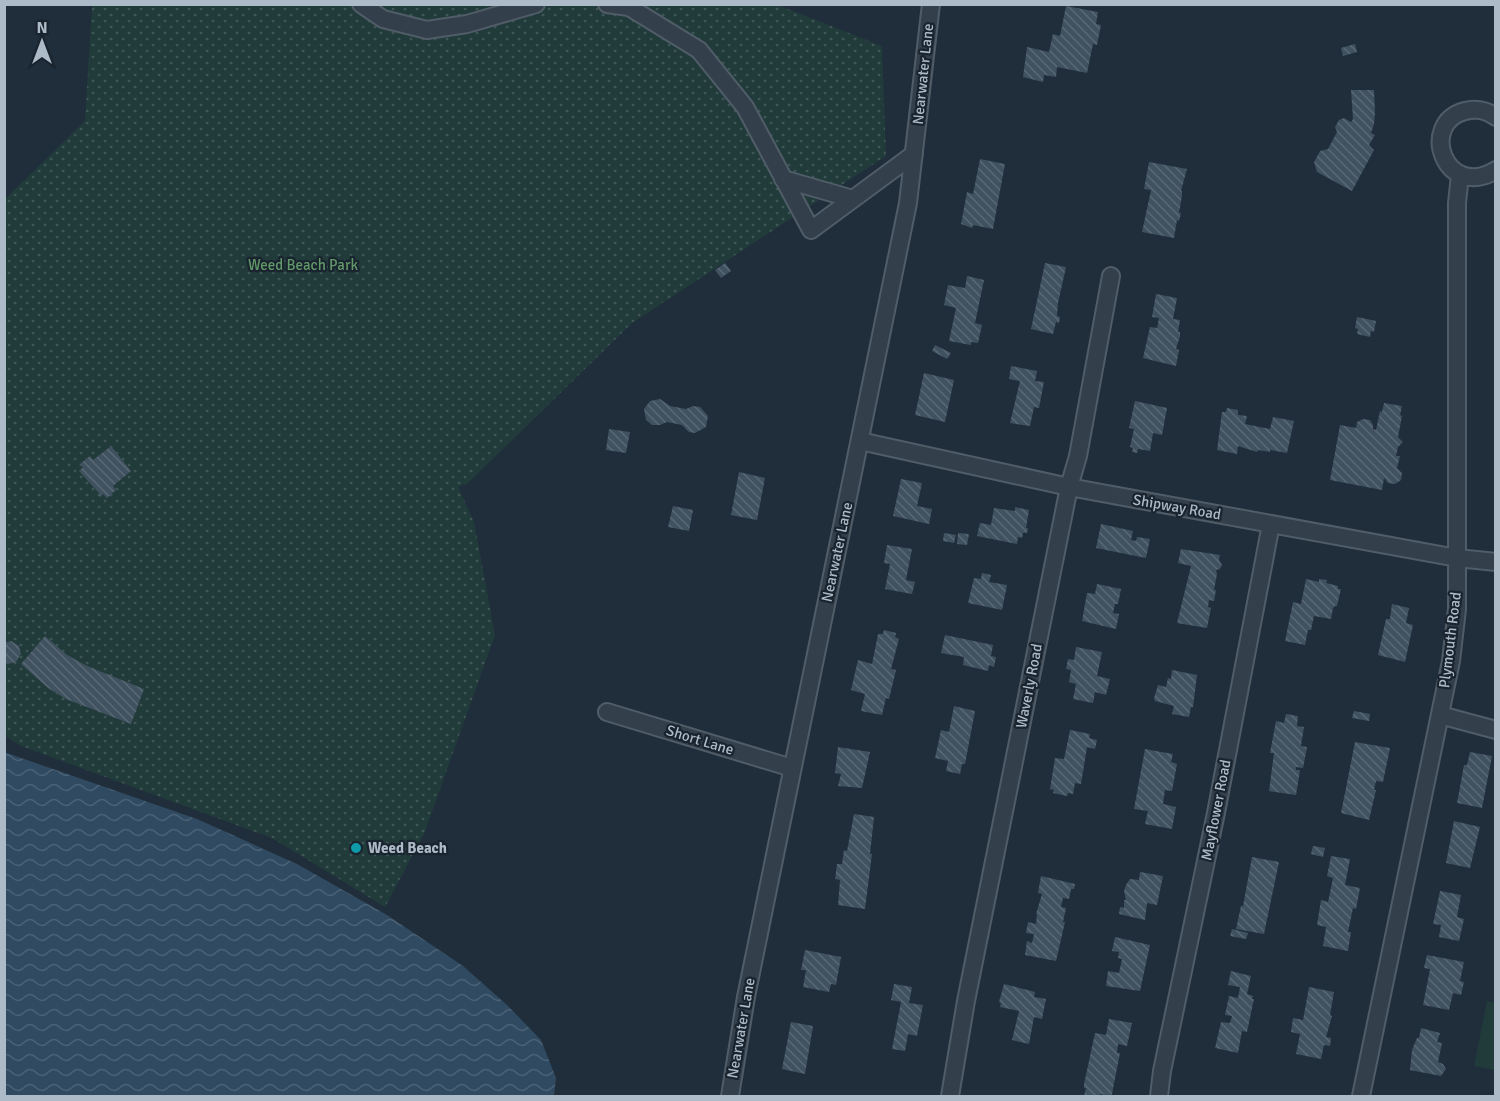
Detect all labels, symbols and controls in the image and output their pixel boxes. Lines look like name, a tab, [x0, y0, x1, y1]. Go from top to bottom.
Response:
north arrow	[12, 12, 72, 72]
text: N	[36, 18, 48, 38]
street label: Nearwater Lane	[909, 22, 937, 126]
park label: Weed Beach Park	[248, 256, 358, 274]
street label: Shipway Road	[1132, 490, 1222, 524]
street label: Nearwater Lane	[818, 500, 856, 604]
street label: Plymouth Road	[1435, 591, 1465, 689]
street label: Waverly Road	[1012, 642, 1046, 730]
street label: Short Lane	[664, 721, 736, 759]
street label: Mayflower Road	[1197, 758, 1235, 862]
place label: Weed Beach	[368, 839, 447, 857]
marker: Weed Beach	[349, 841, 363, 855]
street label: Nearwater Lane	[723, 976, 759, 1080]

